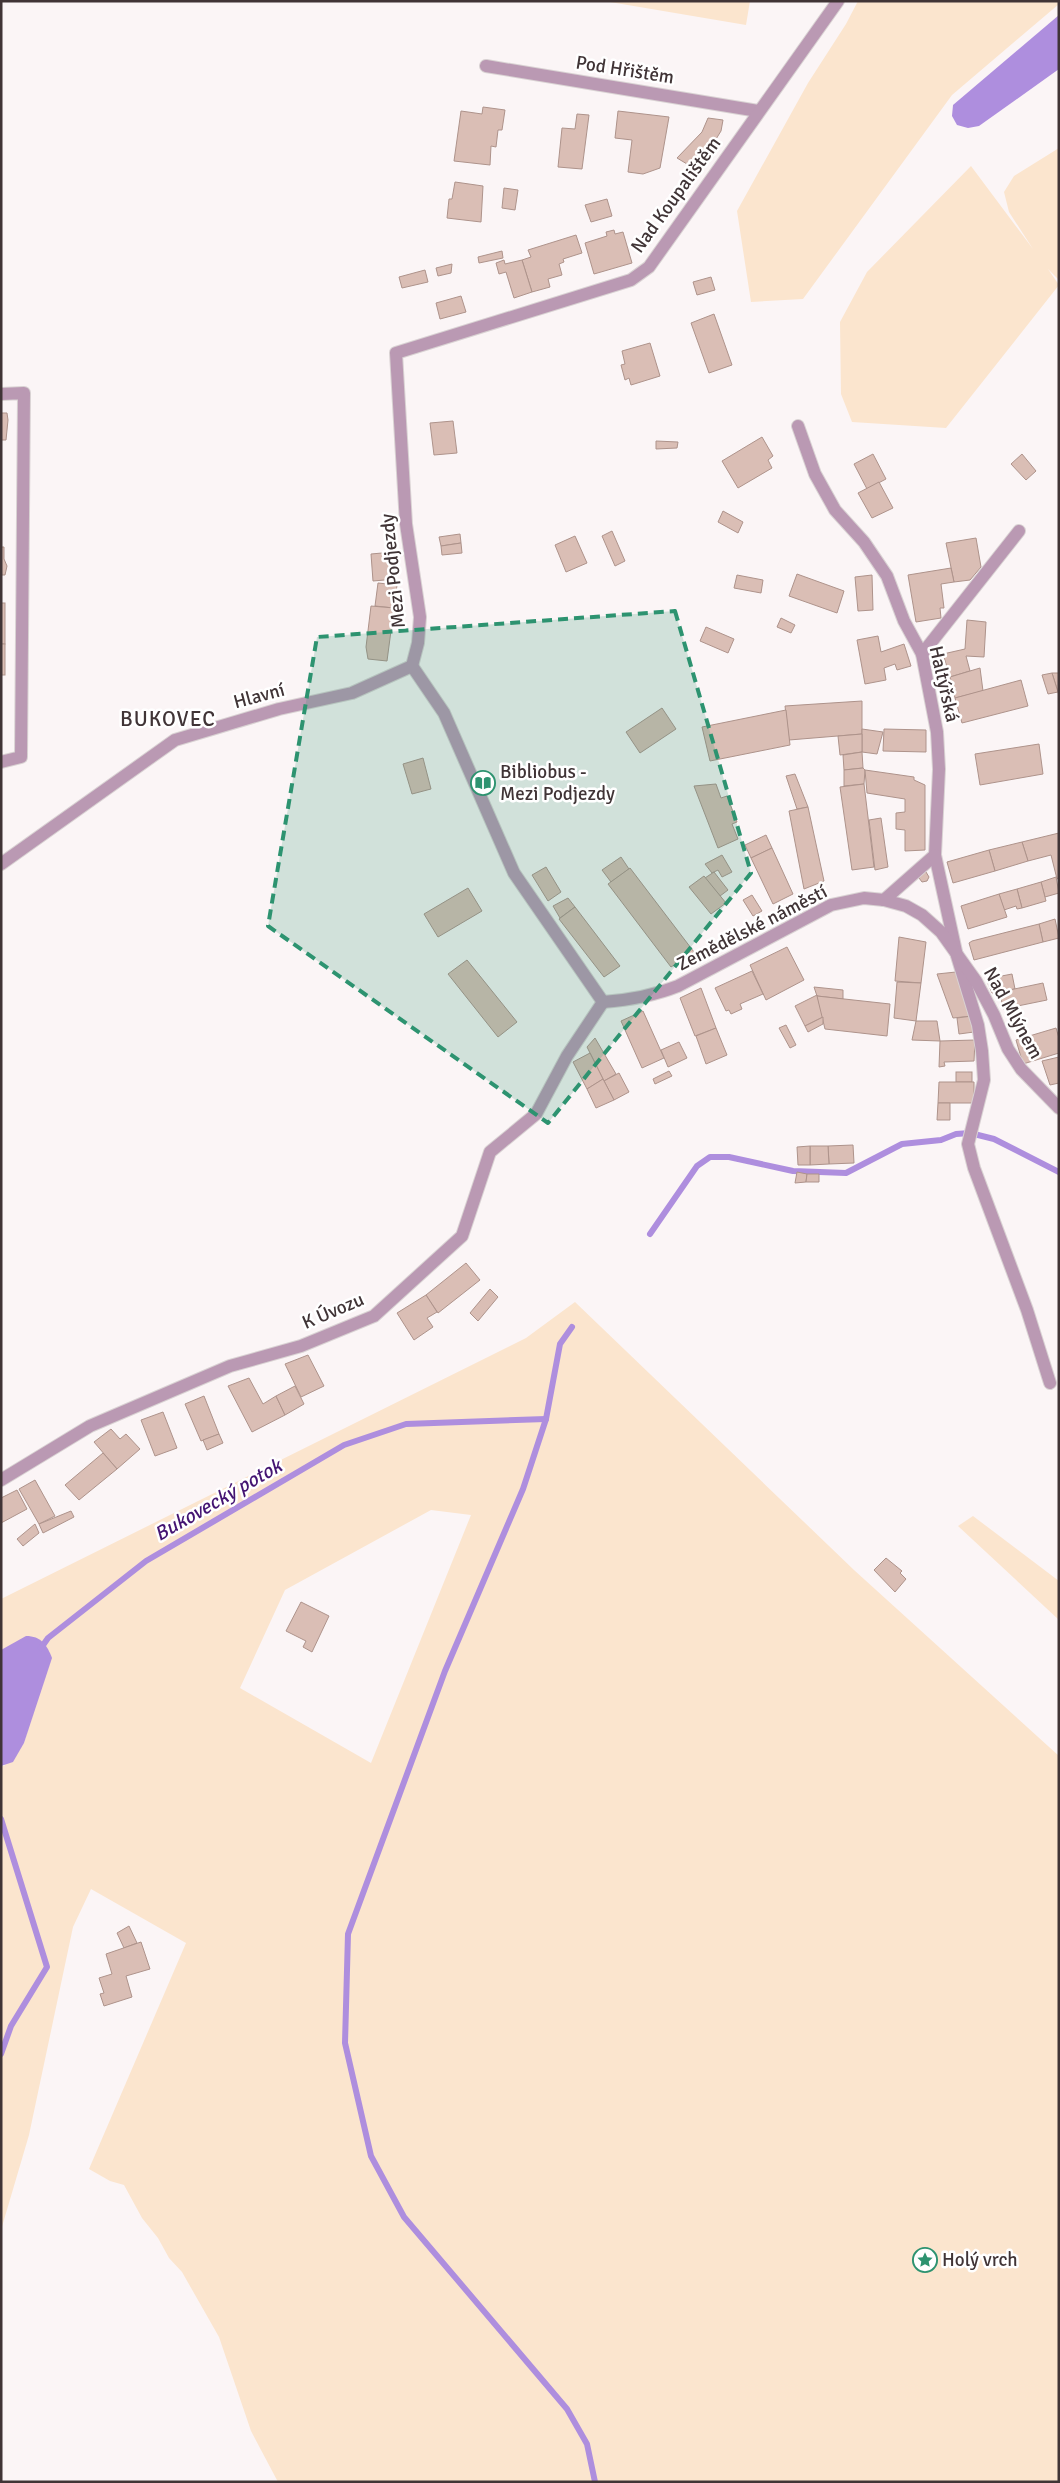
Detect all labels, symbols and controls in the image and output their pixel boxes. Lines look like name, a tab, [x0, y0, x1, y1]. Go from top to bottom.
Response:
street label: Pod Hřištěm	[574, 50, 676, 90]
street label: Nad Koupalištěm	[626, 132, 726, 258]
street label: Mezi Podjezdy	[375, 512, 411, 629]
street label: Haltýřská	[924, 643, 964, 725]
street label: Hlavní	[231, 677, 288, 714]
district label: BUKOVEC	[120, 706, 216, 732]
place label: Bibliobus - Mezi Podjezdy	[500, 760, 615, 806]
library icon: Bibliobus - Mezi Podjezdy	[470, 770, 496, 796]
street label: Zemědělské náměstí	[673, 879, 832, 976]
street label: Nad Mlýnem	[978, 963, 1048, 1063]
street label: K Úvozu	[298, 1287, 368, 1335]
water label: Bukovecký potok	[150, 1452, 288, 1547]
place icon: Holý vrch	[912, 2247, 938, 2273]
place label: Holý vrch	[942, 2248, 1018, 2272]

